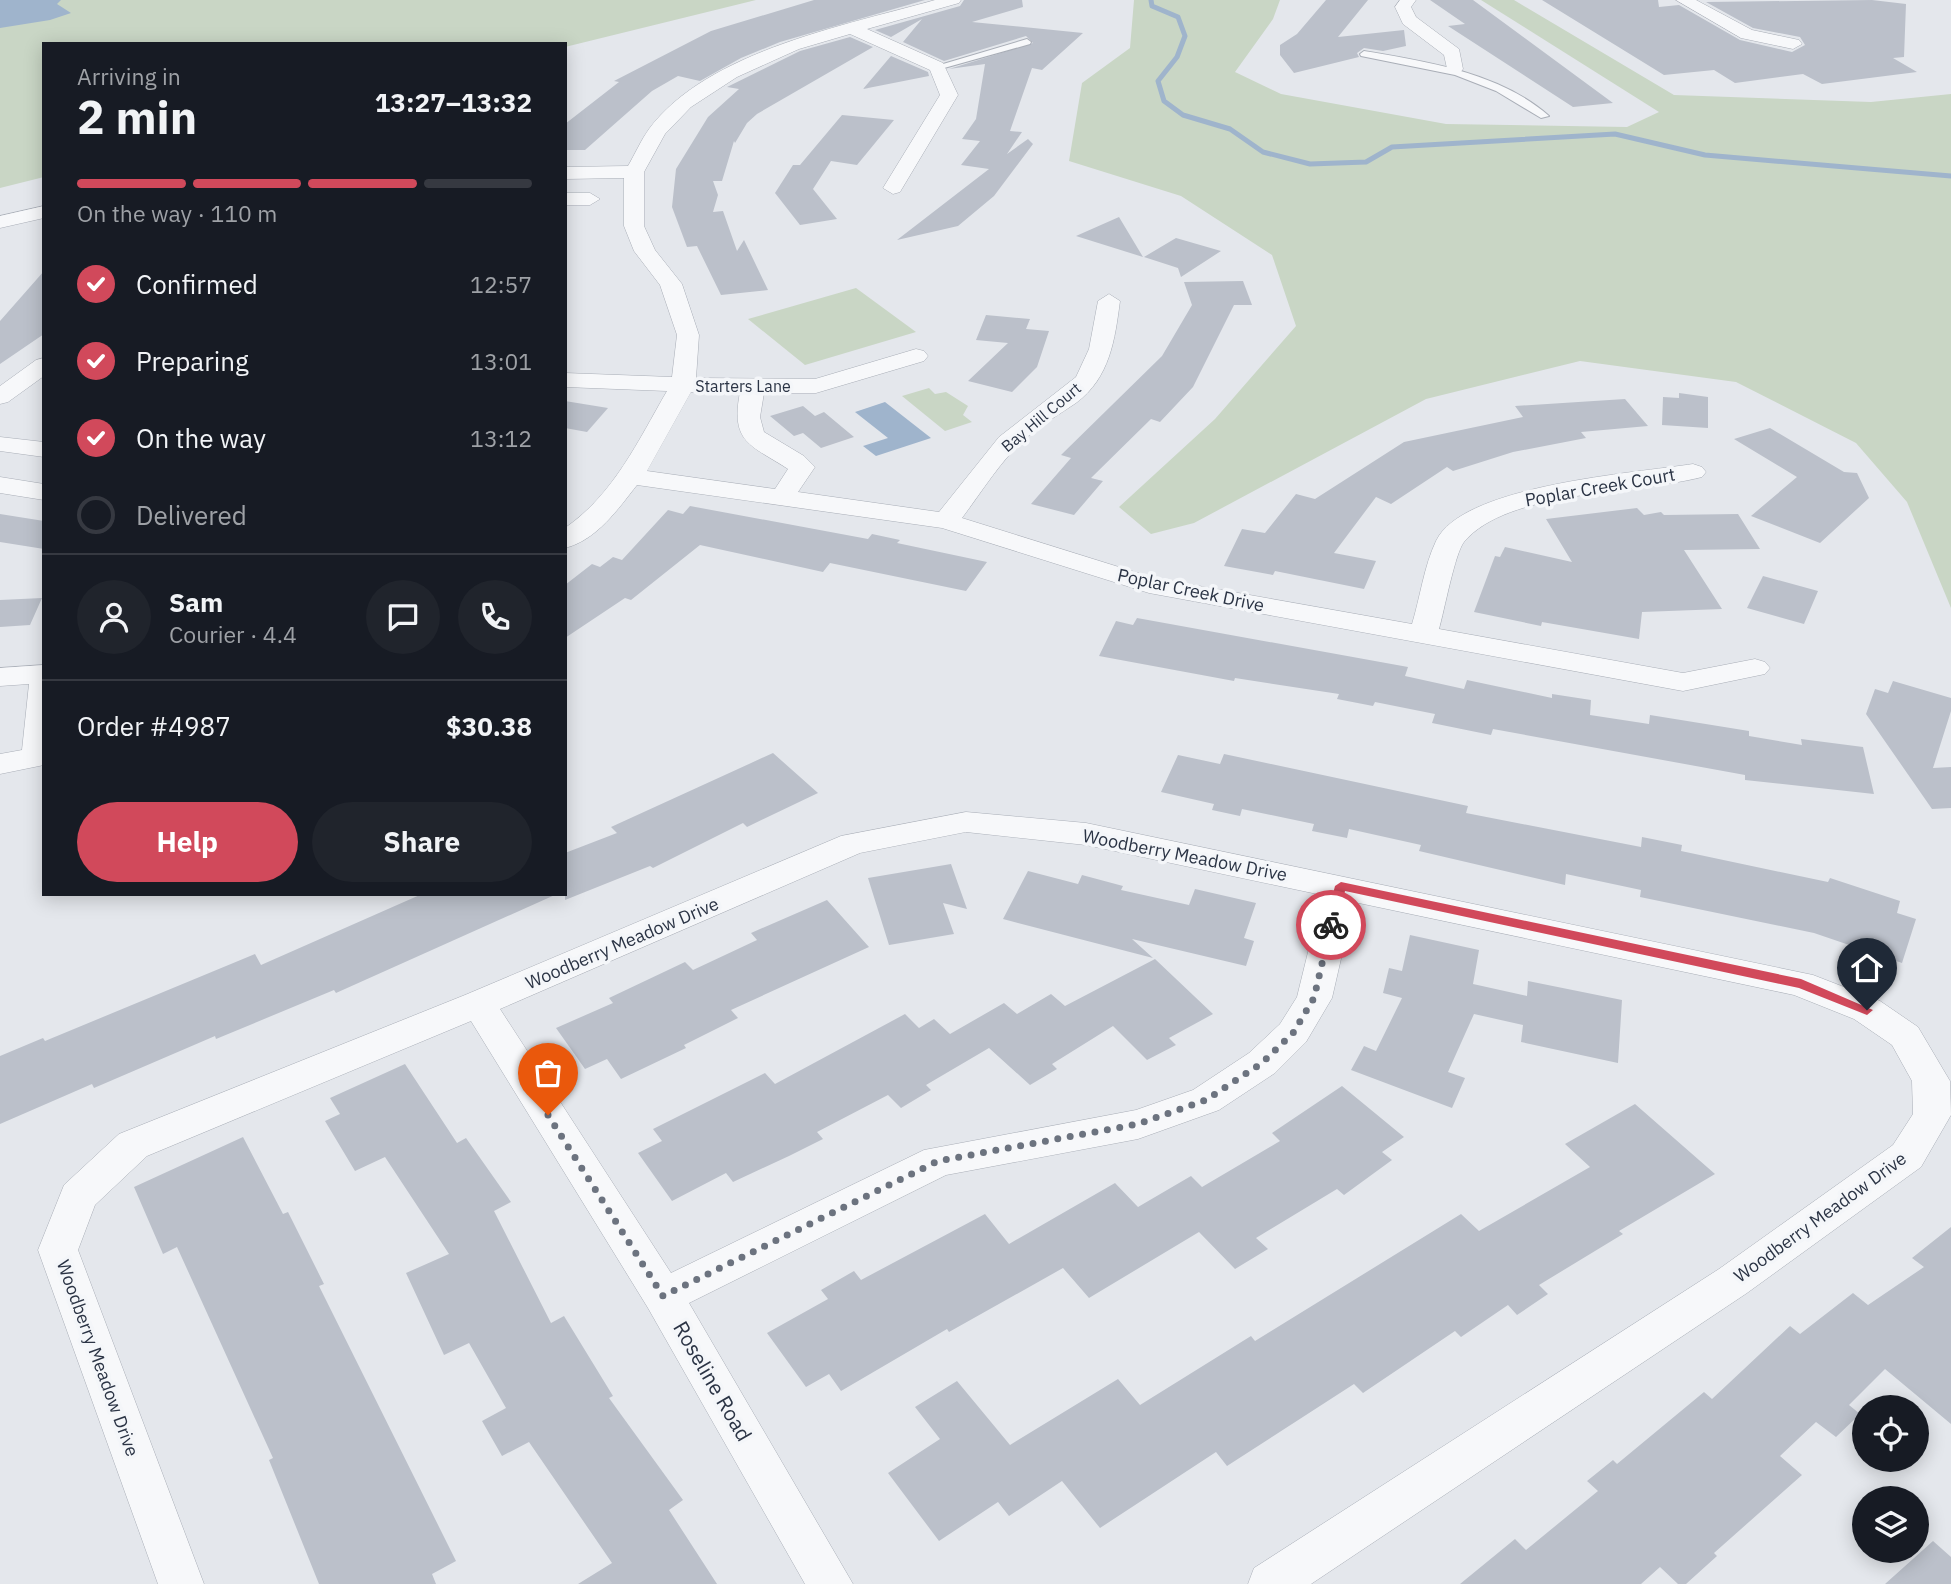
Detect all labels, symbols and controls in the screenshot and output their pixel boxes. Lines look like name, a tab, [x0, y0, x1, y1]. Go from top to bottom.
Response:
text: Arriving in	[77, 61, 181, 91]
text: 13:27–13:32	[375, 85, 532, 119]
text: 2 min	[77, 87, 197, 147]
text: On the way · 110 m	[77, 198, 277, 228]
icon: check	[77, 265, 115, 303]
text: Confirmed	[136, 267, 258, 301]
text: 12:57	[470, 269, 532, 299]
icon: check	[77, 342, 115, 380]
text: Preparing	[136, 344, 249, 378]
text: 13:01	[470, 346, 532, 376]
street label: Starters Lane	[695, 376, 791, 396]
street label: Bay Hill Court	[997, 378, 1085, 456]
icon: check	[77, 419, 115, 457]
text: On the way	[136, 421, 266, 455]
text: 13:12	[470, 423, 532, 453]
street label: Poplar Creek Court	[1523, 462, 1677, 512]
text: Delivered	[136, 498, 247, 532]
street label: Poplar Creek Drive	[1116, 563, 1267, 617]
button: person	[77, 580, 151, 654]
button: chat	[366, 580, 440, 654]
button: phone	[458, 580, 532, 654]
text: Sam	[169, 585, 223, 619]
text: Courier · 4.4	[169, 619, 297, 649]
text: Order #4987	[77, 709, 231, 743]
text: $30.38	[446, 709, 532, 743]
button: Help	[77, 802, 298, 882]
button: Share	[312, 802, 532, 882]
street label: Woodberry Meadow Drive	[1081, 824, 1289, 886]
courier	[1296, 890, 1366, 960]
street label: Woodberry Meadow Drive	[522, 892, 722, 994]
icon: bike	[1312, 906, 1350, 944]
pin	[1837, 938, 1897, 1010]
icon: home	[1848, 949, 1886, 987]
pin	[518, 1043, 578, 1115]
icon: bag	[529, 1054, 567, 1092]
street label: Woodberry Meadow Drive	[1729, 1147, 1911, 1287]
street label: Woodberry Meadow Drive	[52, 1256, 144, 1460]
street label: Roseline Road	[667, 1316, 759, 1446]
map controls	[1852, 1395, 1929, 1563]
button: locate	[1852, 1395, 1929, 1472]
button: layers	[1852, 1486, 1929, 1563]

